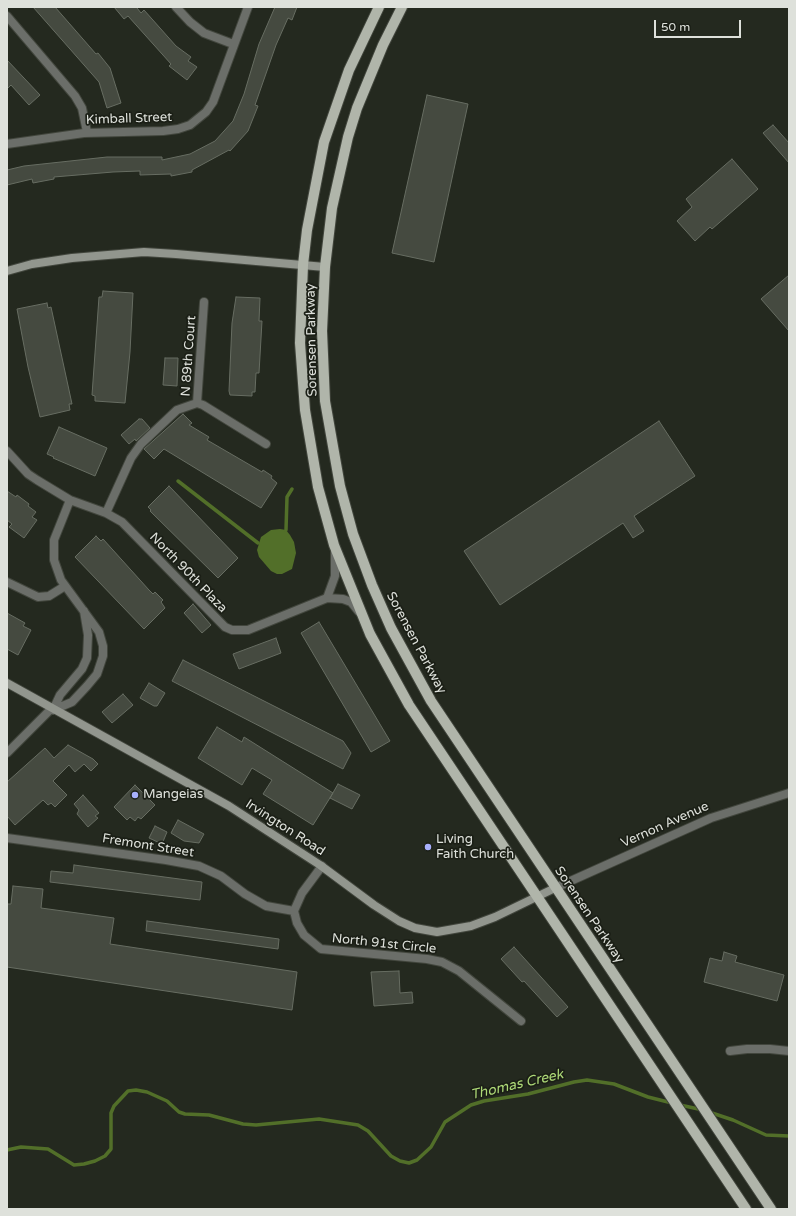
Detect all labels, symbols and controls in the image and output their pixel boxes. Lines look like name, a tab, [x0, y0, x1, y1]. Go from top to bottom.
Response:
scale bar	[656, 12, 743, 38]
text: 50 m	[661, 20, 690, 34]
street label: Kimball Street	[86, 110, 172, 128]
street label: Sorensen Parkway	[303, 283, 321, 397]
street label: N 89th Court	[178, 315, 200, 397]
street label: North 90th Plaza	[146, 530, 230, 616]
street label: Sorensen Parkway	[383, 589, 449, 697]
place label: Mangeias	[143, 787, 203, 803]
marker: Mangeias	[130, 790, 140, 800]
street label: Irvington Road	[242, 797, 328, 859]
street label: Vernon Avenue	[619, 799, 711, 851]
street label: Fremont Street	[101, 831, 195, 861]
place label: Living Faith Church	[436, 832, 514, 863]
marker: Living Faith Church	[423, 842, 433, 852]
street label: Sorensen Parkway	[551, 864, 627, 966]
street label: North 91st Circle	[331, 931, 437, 957]
water label: Thomas Creek	[469, 1066, 565, 1104]

